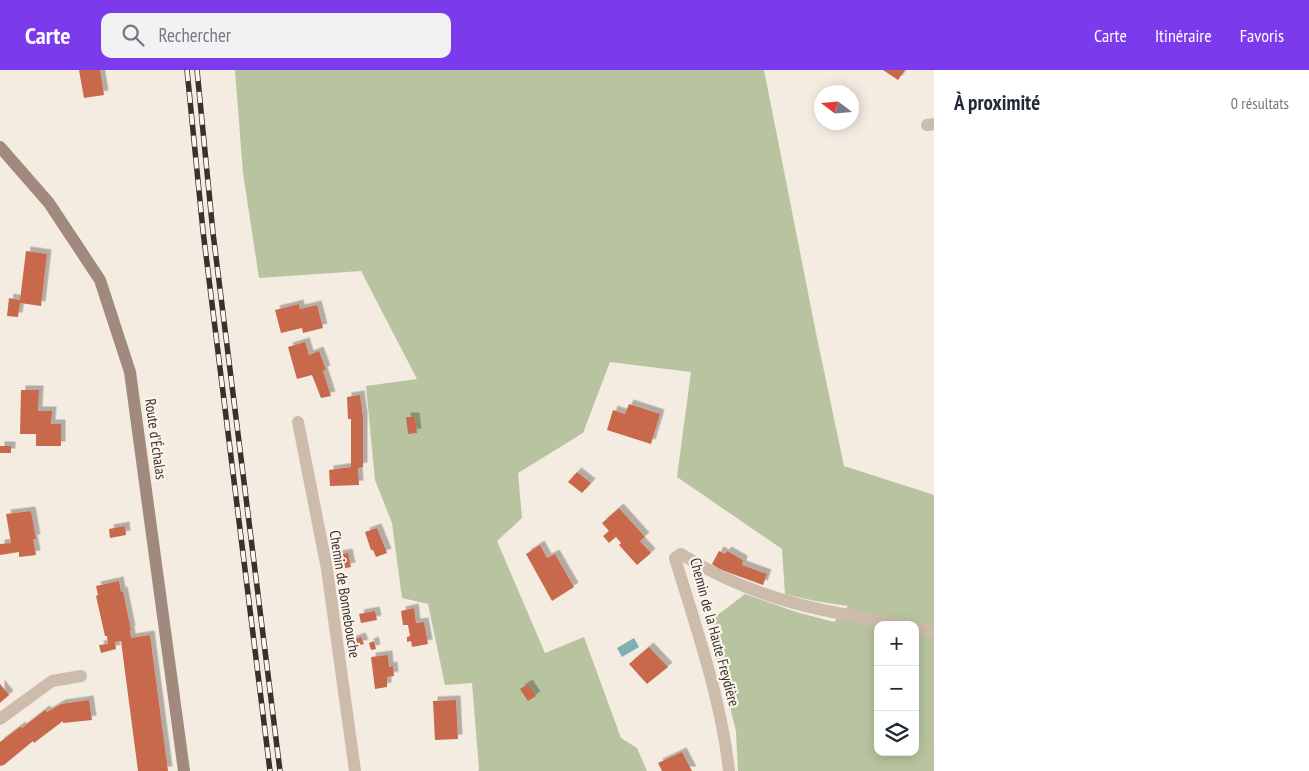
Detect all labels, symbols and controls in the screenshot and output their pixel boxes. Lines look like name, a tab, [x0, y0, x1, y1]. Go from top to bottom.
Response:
search box	[101, 13, 451, 58]
text: Carte	[25, 20, 71, 51]
icon: search	[119, 21, 147, 49]
text: Rechercher	[159, 23, 231, 47]
text: Carte	[1094, 24, 1127, 47]
text: Itinéraire	[1155, 24, 1212, 47]
text: Favoris	[1240, 24, 1284, 47]
north arrow	[814, 85, 859, 130]
text: À proximité	[954, 89, 1040, 116]
text: 0 résultats	[1231, 93, 1289, 113]
street label: Route d'Échalas	[141, 398, 171, 480]
street label: Chemin de Bonnebouche	[326, 529, 364, 659]
street label: Chemin de la Haute Freydière	[686, 556, 744, 708]
map controls	[874, 621, 919, 756]
button: +	[874, 621, 919, 666]
button: −	[874, 666, 919, 711]
button: layers	[874, 711, 919, 756]

